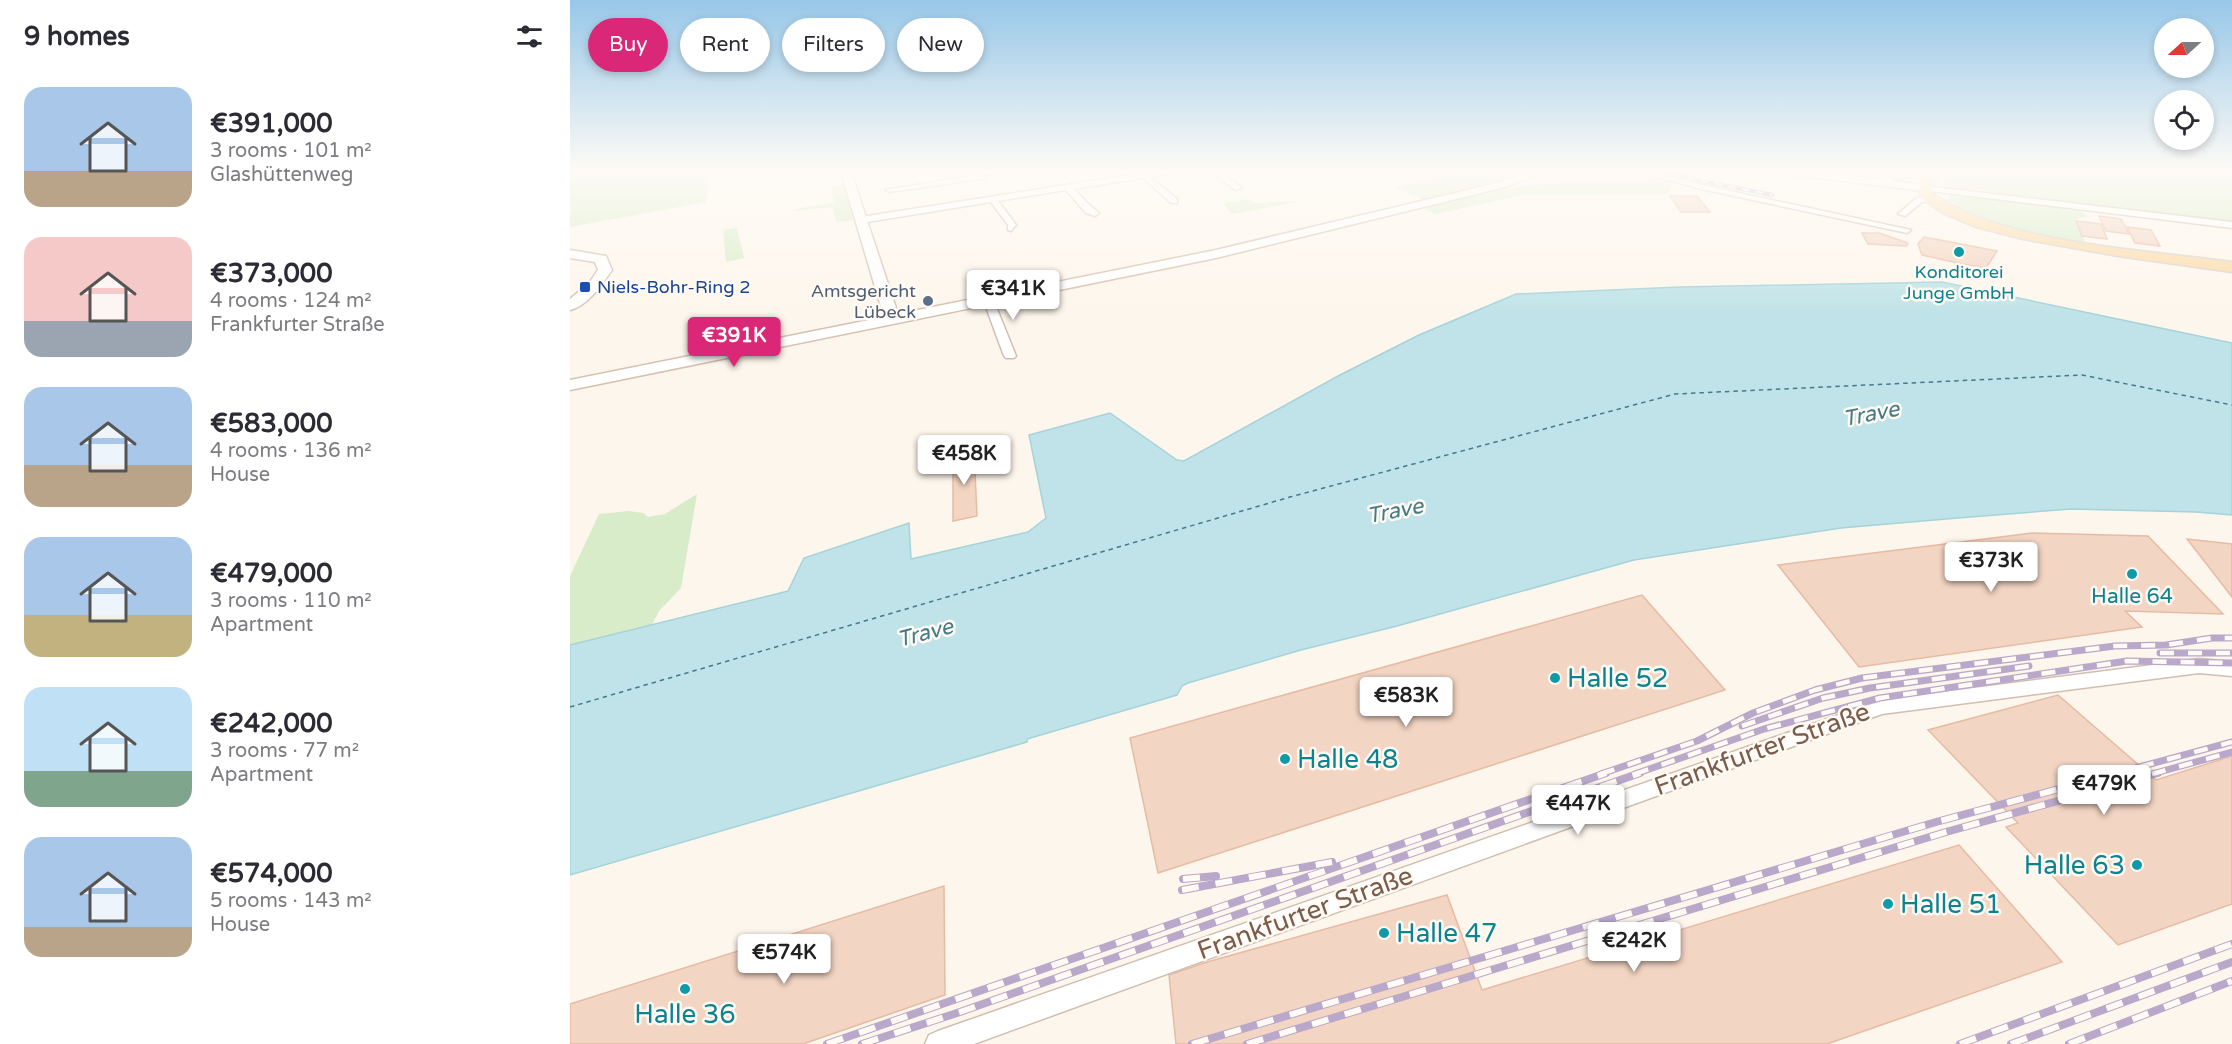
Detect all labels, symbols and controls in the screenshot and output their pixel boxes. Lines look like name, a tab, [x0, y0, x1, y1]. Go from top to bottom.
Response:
chip: Buy	[588, 18, 668, 72]
chip: Rent	[680, 18, 770, 72]
chip: Filters	[782, 18, 885, 72]
chip: New	[897, 18, 984, 72]
north arrow	[2154, 18, 2214, 78]
map controls	[2154, 18, 2214, 150]
icon: filters	[513, 20, 546, 53]
text: 9 homes	[24, 21, 130, 52]
button: locate	[2154, 90, 2214, 150]
text: €391,000	[210, 108, 332, 139]
icon: home	[72, 111, 144, 183]
text: 3 rooms · 101 m²	[210, 139, 372, 163]
text: Glashüttenweg	[210, 163, 353, 187]
marker: Konditorei Junge GmbH	[1952, 245, 1966, 259]
text: €373,000	[210, 258, 332, 289]
icon: home	[72, 261, 144, 333]
place label: Konditorei Junge GmbH	[1903, 261, 2015, 304]
pin: €341K	[971, 270, 1055, 321]
place label: Niels-Bohr-Ring 2	[597, 276, 751, 298]
text: €341K	[981, 277, 1045, 301]
marker: Niels-Bohr-Ring 2	[578, 280, 592, 294]
place label: Amtsgericht Lübeck	[811, 280, 916, 323]
text: 4 rooms · 124 m²	[210, 289, 372, 313]
marker: Amtsgericht Lübeck	[921, 294, 935, 308]
text: Frankfurter Straße	[210, 313, 385, 337]
pin: €391K	[692, 317, 776, 368]
text: €391K	[702, 324, 766, 348]
water label: Trave	[1841, 396, 1903, 432]
text: €583,000	[210, 408, 332, 439]
icon: home	[72, 411, 144, 483]
pin: €458K	[922, 435, 1006, 486]
text: 4 rooms · 136 m²	[210, 439, 372, 463]
text: €458K	[932, 442, 996, 466]
text: House	[210, 463, 270, 487]
water label: Trave	[1365, 493, 1427, 529]
pin: €373K	[1949, 542, 2033, 593]
text: €373K	[1959, 549, 2023, 573]
text: €479,000	[210, 558, 332, 589]
icon: home	[72, 561, 144, 633]
marker: Halle 64	[2125, 567, 2139, 581]
place label: Halle 64	[2091, 584, 2173, 609]
text: 3 rooms · 110 m²	[210, 589, 372, 613]
text: Apartment	[210, 613, 313, 637]
water label: Trave	[894, 613, 957, 653]
place label: Halle 52	[1567, 663, 1668, 694]
marker: Halle 52	[1548, 671, 1562, 685]
pin: €583K	[1364, 677, 1448, 728]
text: €583K	[1374, 684, 1438, 708]
street label: Frankfurter Straße	[1650, 696, 1874, 802]
text: €242,000	[210, 708, 332, 739]
icon: home	[72, 711, 144, 783]
text: 3 rooms · 77 m²	[210, 739, 359, 763]
place label: Halle 48	[1297, 744, 1398, 775]
marker: Halle 48	[1278, 752, 1292, 766]
text: Apartment	[210, 763, 313, 787]
pin: €479K	[2062, 765, 2146, 816]
text: €479K	[2072, 772, 2136, 796]
pin: €447K	[1536, 785, 1620, 836]
text: €447K	[1546, 792, 1610, 816]
place label: Halle 63	[2024, 850, 2125, 881]
text: €574,000	[210, 858, 332, 889]
marker: Halle 63	[2130, 858, 2144, 872]
street label: Frankfurter Straße	[1193, 860, 1417, 966]
icon: home	[72, 861, 144, 933]
text: 5 rooms · 143 m²	[210, 889, 372, 913]
place label: Halle 51	[1900, 889, 2001, 920]
marker: Halle 51	[1881, 897, 1895, 911]
text: House	[210, 913, 270, 937]
place label: Halle 47	[1396, 918, 1497, 949]
pin: €242K	[1592, 922, 1676, 973]
marker: Halle 47	[1377, 926, 1391, 940]
text: €242K	[1602, 929, 1666, 953]
pin: €574K	[742, 934, 826, 985]
text: €574K	[752, 941, 816, 965]
marker: Halle 36	[678, 982, 692, 996]
place label: Halle 36	[634, 999, 736, 1030]

